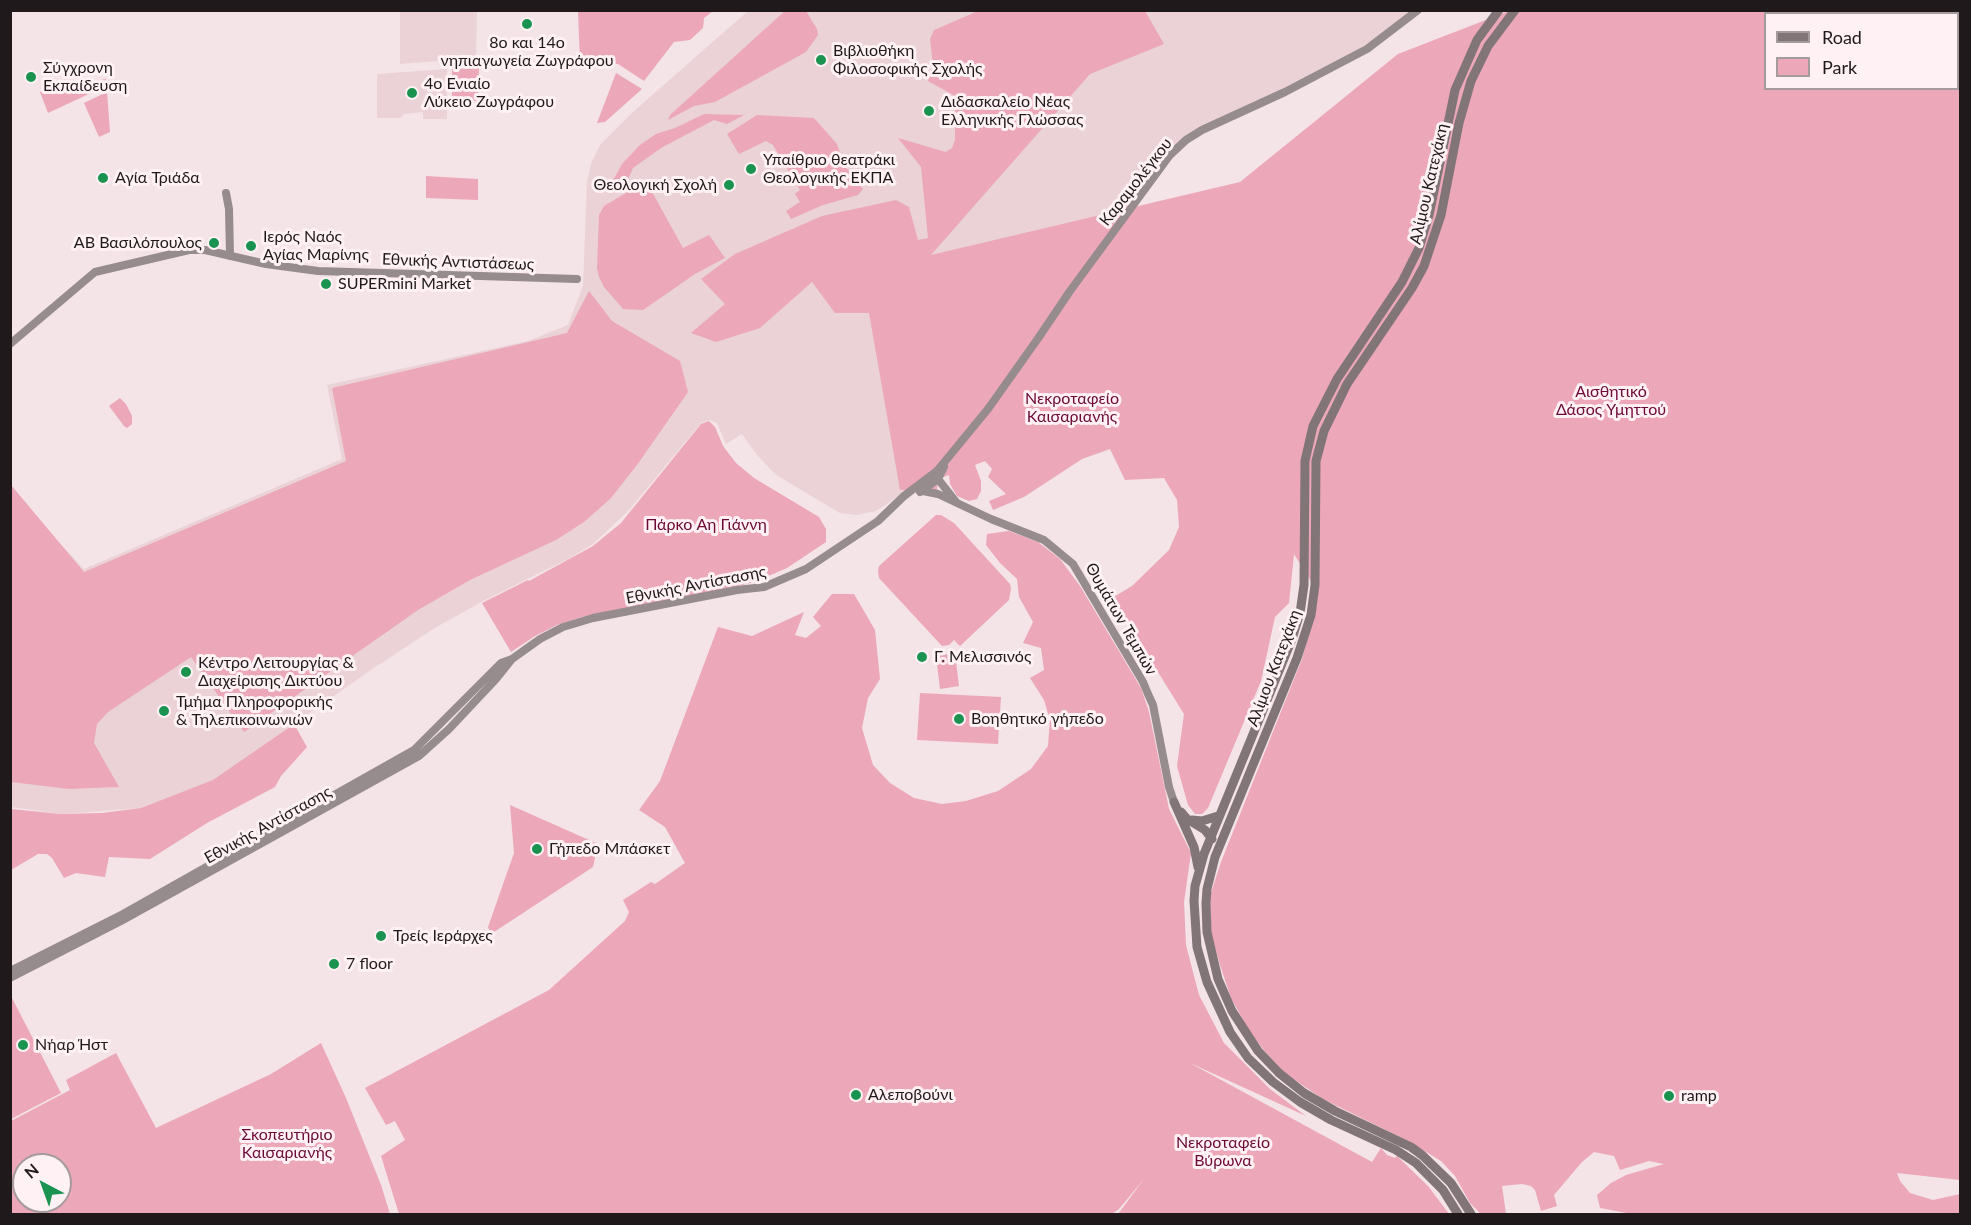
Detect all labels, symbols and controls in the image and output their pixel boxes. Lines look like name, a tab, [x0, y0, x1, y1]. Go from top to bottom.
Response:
legend	[1764, 12, 1959, 90]
marker: 8ο και 14ο νηπιαγωγεία Ζωγράφου	[520, 17, 534, 31]
text: Road	[1822, 26, 1862, 48]
place label: 8ο και 14ο νηπιαγωγεία Ζωγράφου	[440, 33, 614, 71]
place label: Βιβλιοθήκη Φιλοσοφικής Σχολής	[833, 41, 983, 79]
marker: Βιβλιοθήκη Φιλοσοφικής Σχολής	[814, 53, 828, 67]
text: Park	[1822, 56, 1857, 78]
place label: Σύγχρονη Εκπαίδευση	[43, 58, 127, 96]
marker: Σύγχρονη Εκπαίδευση	[24, 70, 38, 84]
place label: 4ο Ενιαίο Λύκειο Ζωγράφου	[424, 74, 554, 112]
marker: 4ο Ενιαίο Λύκειο Ζωγράφου	[405, 86, 419, 100]
place label: Διδασκαλείο Νέας Ελληνικής Γλώσσας	[941, 92, 1083, 130]
marker: Διδασκαλείο Νέας Ελληνικής Γλώσσας	[922, 104, 936, 118]
street label: Αλίμου Κατεχάκη	[1406, 122, 1452, 246]
street label: Καραμολέγκου	[1096, 134, 1176, 230]
place label: Υπαίθριο θεατράκι Θεολογικής ΕΚΠΑ	[763, 150, 895, 188]
marker: Υπαίθριο θεατράκι Θεολογικής ΕΚΠΑ	[744, 162, 758, 176]
place label: Αγία Τριάδα	[115, 168, 200, 188]
marker: Αγία Τριάδα	[96, 171, 110, 185]
place label: Θεολογική Σχολή	[594, 175, 717, 195]
marker: Θεολογική Σχολή	[722, 178, 736, 192]
place label: Ιερός Ναός Αγίας Μαρίνης	[263, 227, 369, 265]
place label: ΑΒ Βασιλόπουλος	[74, 233, 202, 253]
marker: ΑΒ Βασιλόπουλος	[207, 236, 221, 250]
marker: Ιερός Ναός Αγίας Μαρίνης	[244, 239, 258, 253]
street label: Εθνικής Αντιστάσεως	[382, 250, 534, 274]
place label: SUPERmini Market	[338, 274, 471, 294]
marker: SUPERmini Market	[319, 277, 333, 291]
park label: Αισθητικό Δάσος Υμηττού	[1556, 382, 1666, 420]
park label: Νεκροταφείο Καισαριανής	[1025, 389, 1119, 427]
park label: Πάρκο Αη Γιάννη	[645, 515, 767, 535]
street label: Θυμάτων Τεμπών	[1081, 559, 1161, 679]
street label: Εθνικής Αντίστασης	[624, 562, 768, 608]
street label: Αλίμου Κατεχάκη	[1243, 607, 1305, 729]
place label: Γ. Μελισσινός	[934, 647, 1031, 667]
marker: Γ. Μελισσινός	[915, 650, 929, 664]
place label: Κέντρο Λειτουργίας & Διαχείρισης Δικτύου	[198, 653, 354, 691]
marker: Κέντρο Λειτουργίας & Διαχείρισης Δικτύου	[179, 665, 193, 679]
place label: Τμήμα Πληροφορικής & Τηλεπικοινωνιών	[176, 692, 333, 730]
marker: Τμήμα Πληροφορικής & Τηλεπικοινωνιών	[157, 704, 171, 718]
place label: Βοηθητικό γήπεδο	[971, 709, 1104, 729]
marker: Βοηθητικό γήπεδο	[952, 712, 966, 726]
street label: Εθνικής Αντίστασης	[201, 782, 335, 868]
place label: Γήπεδο Μπάσκετ	[549, 839, 671, 859]
marker: Γήπεδο Μπάσκετ	[530, 842, 544, 856]
place label: Τρείς Ιεράρχες	[393, 926, 493, 946]
marker: Τρείς Ιεράρχες	[374, 929, 388, 943]
place label: 7 floor	[346, 954, 393, 974]
marker: 7 floor	[327, 957, 341, 971]
place label: Νήαρ Ήστ	[35, 1035, 108, 1055]
marker: Νήαρ Ήστ	[16, 1038, 30, 1052]
place label: Αλεποβούνι	[868, 1085, 953, 1105]
place label: ramp	[1681, 1086, 1717, 1106]
marker: Αλεποβούνι	[849, 1088, 863, 1102]
marker: ramp	[1662, 1089, 1676, 1103]
park label: Σκοπευτήριο Καισαριανής	[241, 1125, 333, 1163]
park label: Νεκροταφείο Βύρωνα	[1176, 1133, 1270, 1171]
north arrow	[12, 1153, 72, 1213]
text: N	[20, 1159, 42, 1182]

